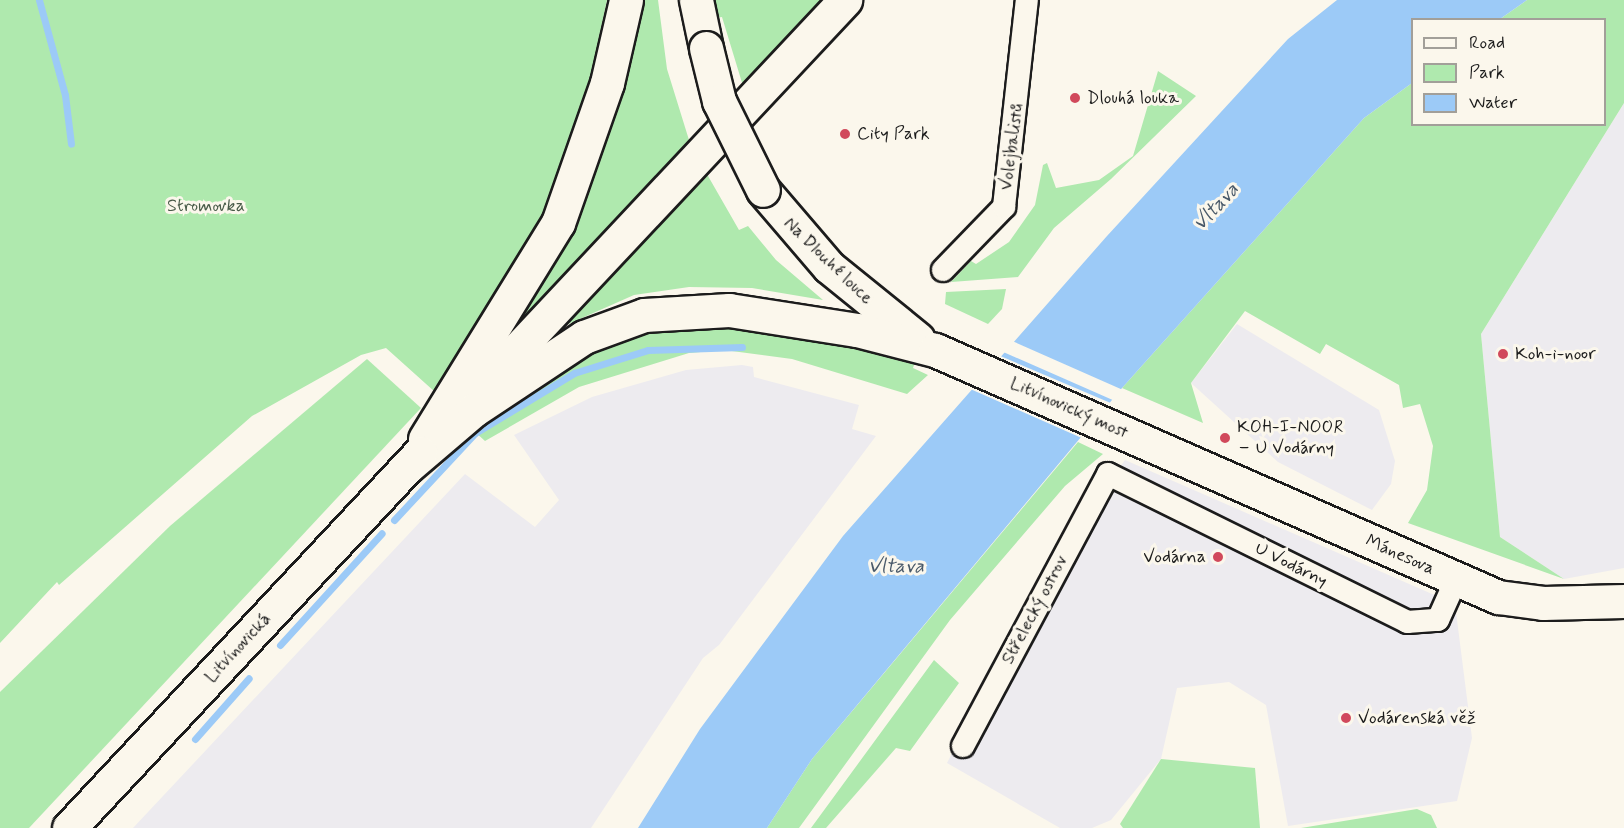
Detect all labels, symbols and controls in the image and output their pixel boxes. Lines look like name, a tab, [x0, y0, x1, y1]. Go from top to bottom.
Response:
legend	[1411, 18, 1606, 126]
text: Road	[1469, 31, 1505, 55]
text: Park	[1469, 61, 1505, 85]
place label: Dlouhá louka	[1087, 87, 1179, 109]
marker: Dlouhá louka	[1068, 91, 1082, 105]
text: Water	[1469, 91, 1517, 115]
street label: Volejbalistů	[995, 102, 1029, 192]
place label: City Park	[857, 123, 930, 145]
marker: City Park	[838, 127, 852, 141]
water label: Vltava	[1188, 178, 1244, 236]
park label: Stromovka	[167, 195, 245, 217]
street label: Na Dlouhé louce	[780, 214, 876, 308]
place label: Koh-i-noor	[1515, 343, 1596, 365]
marker: Koh-i-noor	[1496, 347, 1510, 361]
street label: Litvínovický most	[1007, 372, 1131, 444]
place label: KOH-I-NOOR – U Vodárny	[1237, 417, 1343, 460]
marker: KOH-I-NOOR – U Vodárny	[1218, 431, 1232, 445]
street label: Mánesova	[1362, 530, 1438, 580]
street label: U Vodárny	[1251, 538, 1331, 592]
place label: Vodárna	[1143, 546, 1206, 568]
marker: Vodárna	[1211, 550, 1225, 564]
street label: Střelecký ostrov	[997, 552, 1073, 668]
water label: Vltava	[868, 554, 924, 578]
street label: Litvínovická	[200, 609, 276, 687]
place label: Vodárenská věž	[1358, 707, 1476, 729]
marker: Vodárenská věž	[1339, 711, 1353, 725]

